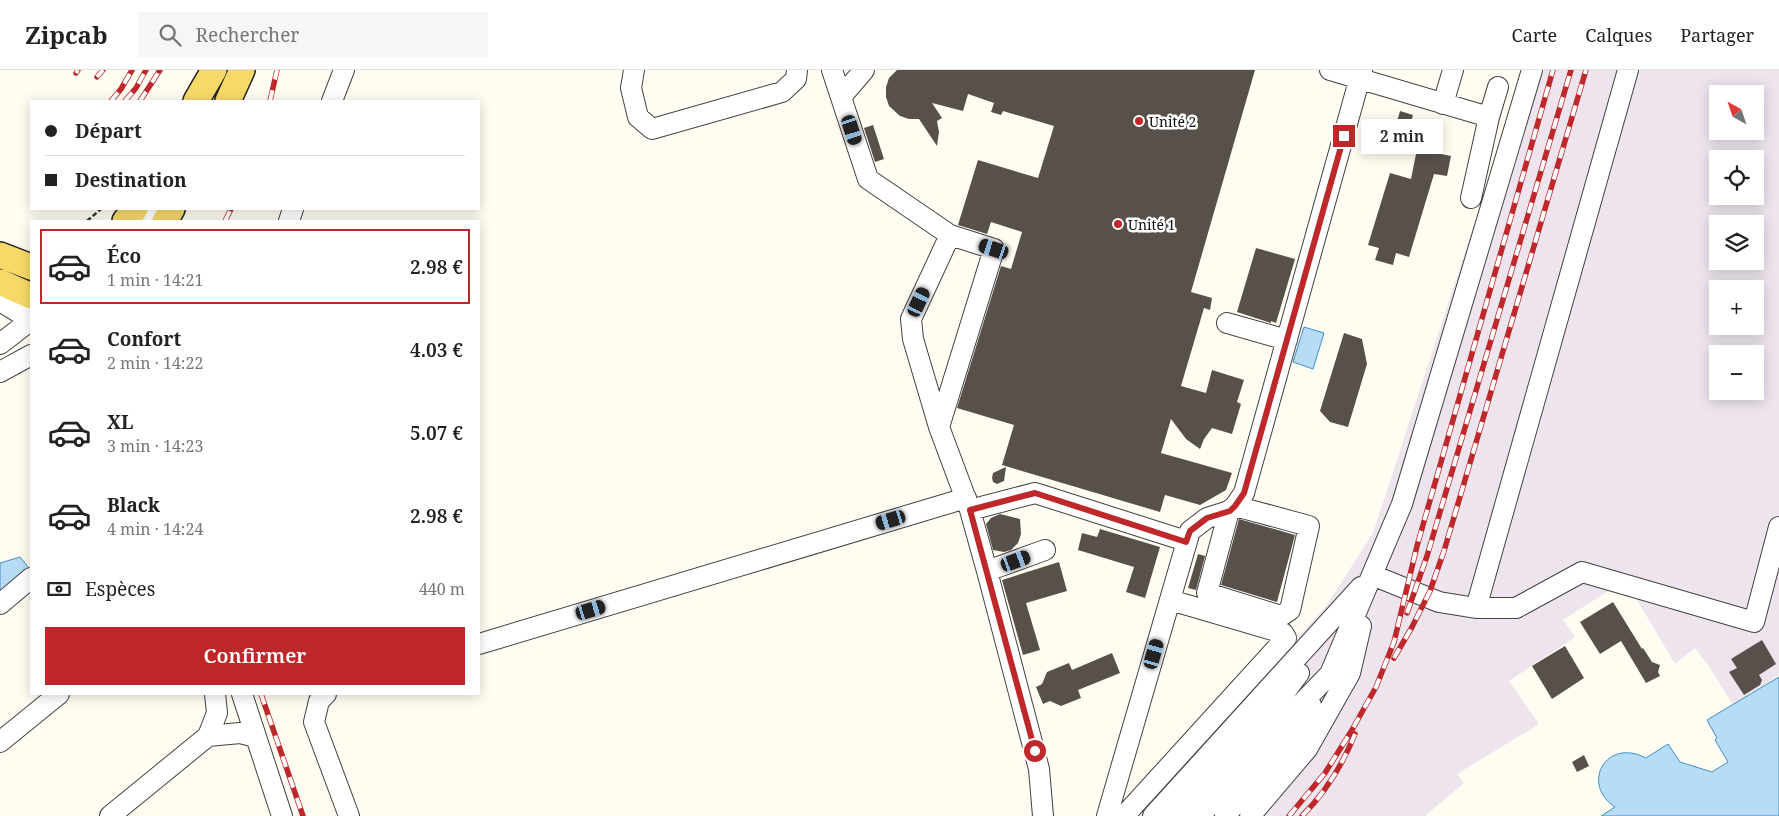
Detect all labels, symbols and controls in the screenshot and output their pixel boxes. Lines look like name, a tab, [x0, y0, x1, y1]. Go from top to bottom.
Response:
search box	[138, 12, 488, 57]
text: Zipcab	[25, 18, 108, 51]
icon: search	[156, 21, 184, 49]
text: Rechercher	[196, 22, 299, 48]
text: Carte	[1512, 23, 1557, 47]
text: Calques	[1585, 23, 1652, 47]
text: Partager	[1680, 23, 1754, 47]
north arrow	[1709, 85, 1764, 140]
map controls	[1709, 85, 1764, 400]
place label: Unité 2	[1149, 112, 1196, 131]
car	[840, 113, 863, 147]
marker: Unité 2	[1133, 115, 1145, 127]
text: Départ	[75, 118, 142, 144]
callout: 2 min	[1362, 118, 1444, 154]
route end	[1333, 125, 1355, 147]
text: 2 min	[1380, 125, 1424, 147]
button: locate	[1709, 150, 1764, 205]
text: Destination	[75, 167, 187, 193]
place label: Unité 1	[1128, 215, 1175, 234]
button: layers	[1709, 215, 1764, 270]
marker: Unité 1	[1112, 218, 1124, 230]
car	[977, 237, 1010, 261]
text: Éco	[107, 243, 141, 269]
icon: car	[47, 244, 92, 289]
text: 2.98 €	[410, 254, 463, 280]
text: 1 min · 14:21	[107, 269, 203, 291]
button: +	[1709, 280, 1764, 335]
car	[905, 285, 932, 319]
text: Confort	[107, 326, 181, 352]
icon: car	[47, 327, 92, 372]
text: 4.03 €	[410, 337, 463, 363]
button: −	[1709, 345, 1764, 400]
text: 2 min · 14:22	[107, 352, 203, 374]
text: XL	[107, 409, 133, 435]
icon: car	[47, 410, 92, 455]
text: 5.07 €	[410, 420, 463, 446]
text: 3 min · 14:23	[107, 435, 203, 457]
text: Black	[107, 492, 160, 518]
icon: car	[47, 493, 92, 538]
text: 2.98 €	[410, 503, 463, 529]
car	[874, 508, 907, 532]
text: 4 min · 14:24	[107, 518, 203, 540]
car	[999, 549, 1032, 573]
icon: cash	[45, 575, 73, 603]
text: Espèces	[85, 576, 155, 602]
text: 440 m	[419, 578, 465, 600]
car	[574, 598, 607, 622]
button: Confirmer	[45, 627, 465, 685]
car	[1142, 638, 1165, 670]
route start	[1024, 740, 1046, 762]

